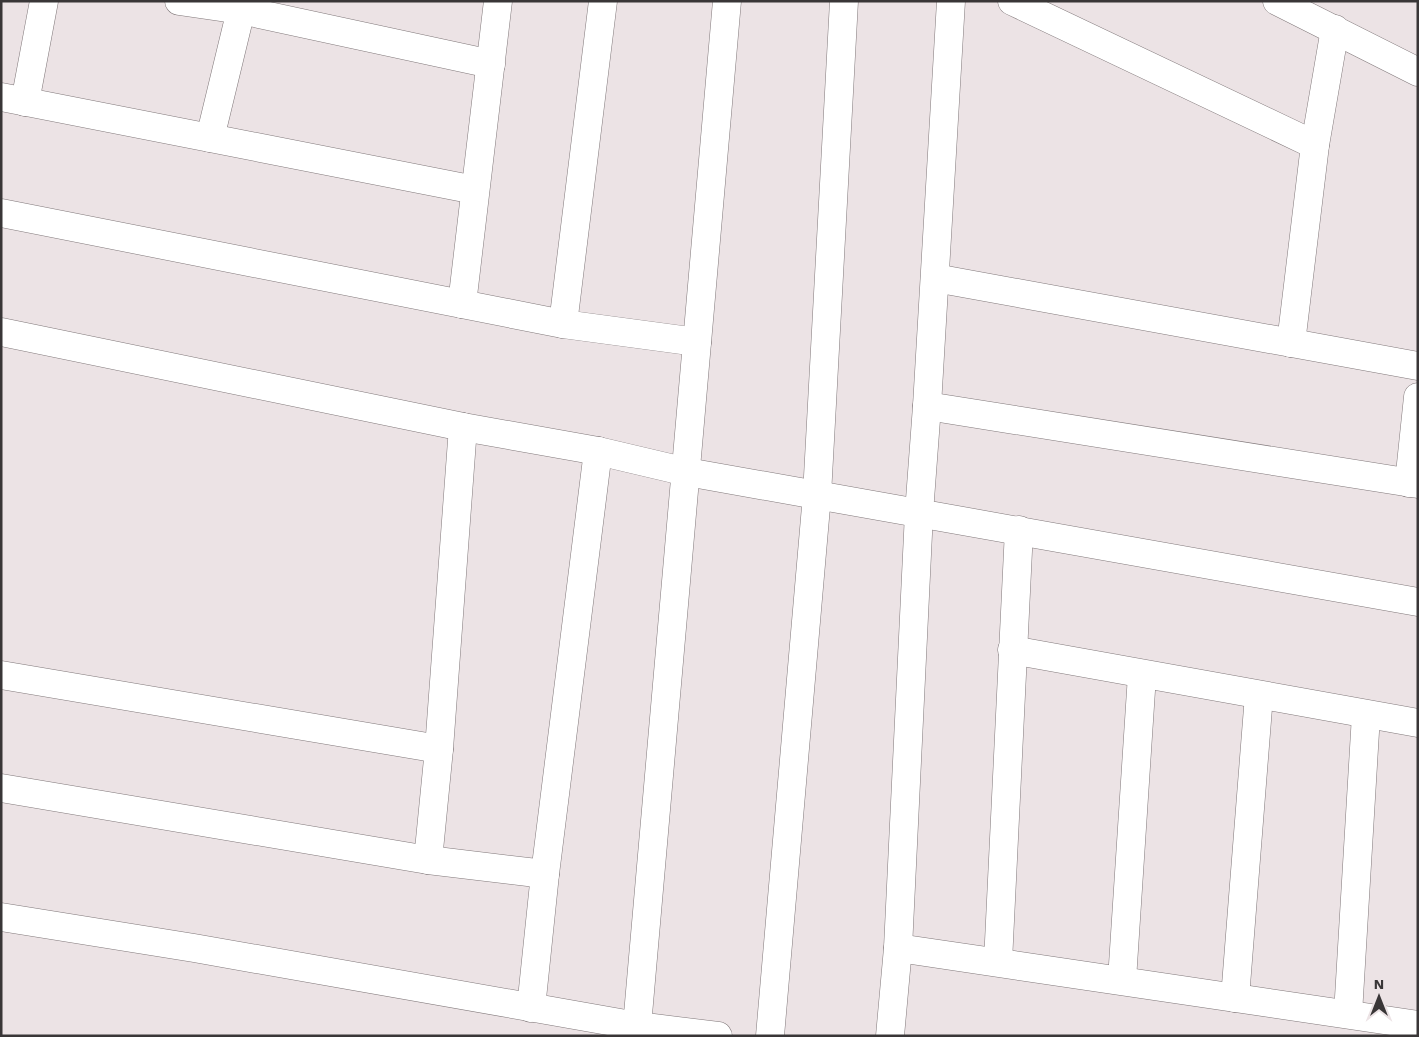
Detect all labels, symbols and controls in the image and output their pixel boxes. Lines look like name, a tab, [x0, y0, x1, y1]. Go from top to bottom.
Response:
north arrow	[1354, 972, 1404, 1022]
text: N	[1374, 976, 1384, 992]

